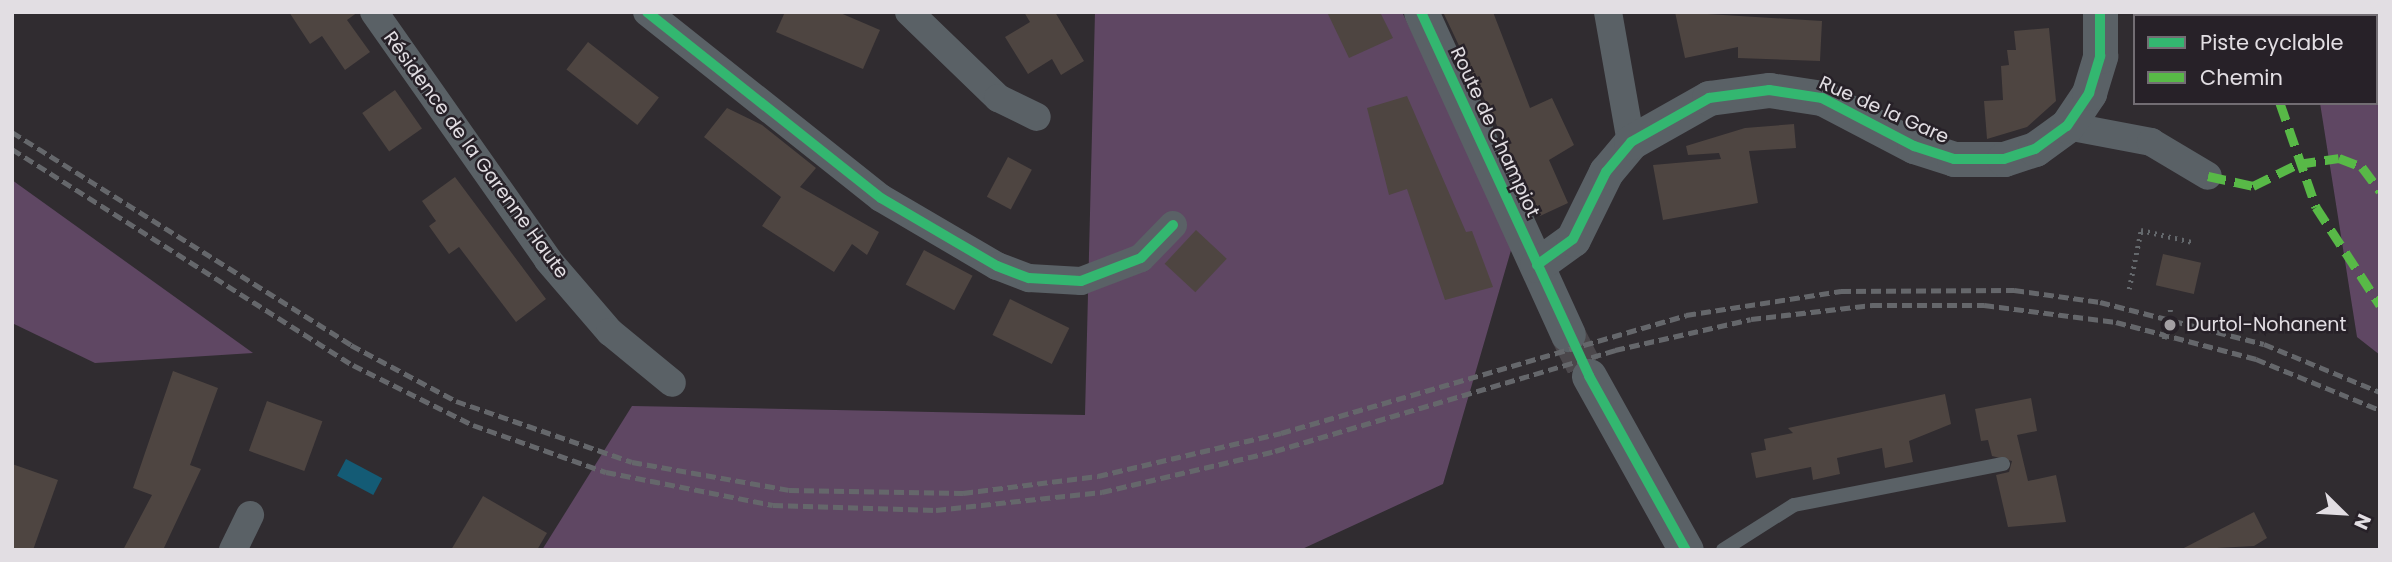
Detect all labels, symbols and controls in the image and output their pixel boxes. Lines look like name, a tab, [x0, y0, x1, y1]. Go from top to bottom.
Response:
legend	[2133, 14, 2378, 105]
street label: Résidence de la Garenne Haute	[379, 27, 573, 283]
text: Piste cyclable	[2200, 28, 2344, 57]
street label: Route de Champiot	[1446, 43, 1544, 221]
text: Chemin	[2200, 63, 2283, 92]
street label: Rue de la Gare	[1816, 71, 1952, 149]
place label: Durtol-Nohanent	[2186, 314, 2346, 336]
marker: Durtol-Nohanent	[2160, 315, 2180, 335]
north arrow	[2308, 478, 2378, 548]
text: N	[2347, 510, 2378, 534]

